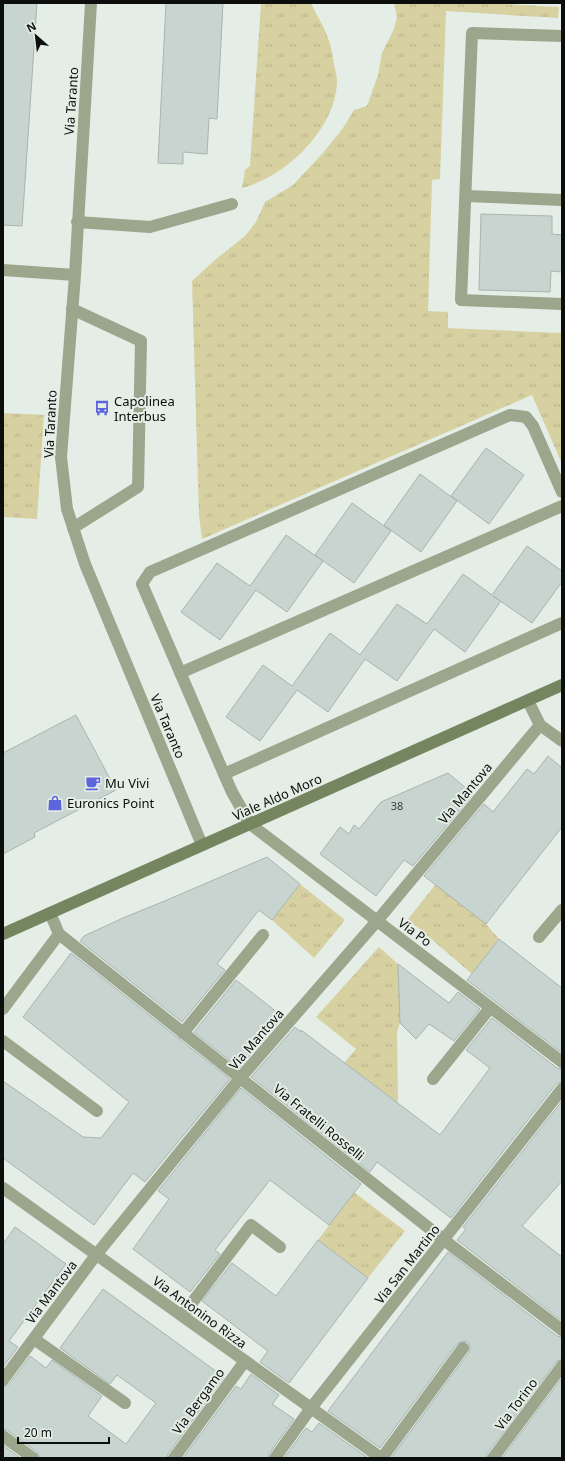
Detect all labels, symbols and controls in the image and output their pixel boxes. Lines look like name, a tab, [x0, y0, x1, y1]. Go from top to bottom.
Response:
north arrow	[16, 16, 56, 56]
text: N	[24, 18, 39, 35]
street label: Via Taranto	[60, 66, 82, 136]
street label: Via Taranto	[39, 389, 61, 459]
place label: Capolinea Interbus	[114, 392, 175, 425]
bus stop icon: Capolinea Interbus	[93, 399, 111, 417]
street label: Via Taranto	[146, 691, 190, 761]
street label: Via Mantova	[434, 758, 496, 828]
street label: Viale Aldo Moro	[229, 769, 325, 825]
cafe icon: Mu Vivi	[84, 774, 102, 792]
place label: Mu Vivi	[105, 774, 149, 792]
shop icon: Euronics Point	[46, 794, 64, 812]
place label: Euronics Point	[67, 794, 155, 812]
house number: 38	[391, 798, 403, 813]
street label: Via Po	[395, 914, 436, 951]
street label: Via Mantova	[225, 1005, 287, 1073]
street label: Via Fratelli Rosselli	[270, 1080, 368, 1164]
street label: Via San Martino	[370, 1221, 444, 1307]
street label: Via Mantova	[21, 1257, 81, 1327]
street label: Via Antonino Rizza	[149, 1272, 251, 1352]
street label: Via Bergamo	[168, 1364, 228, 1438]
street label: Via Torino	[491, 1374, 542, 1434]
scale bar	[18, 1419, 109, 1445]
text: 20 m	[24, 1424, 52, 1441]

